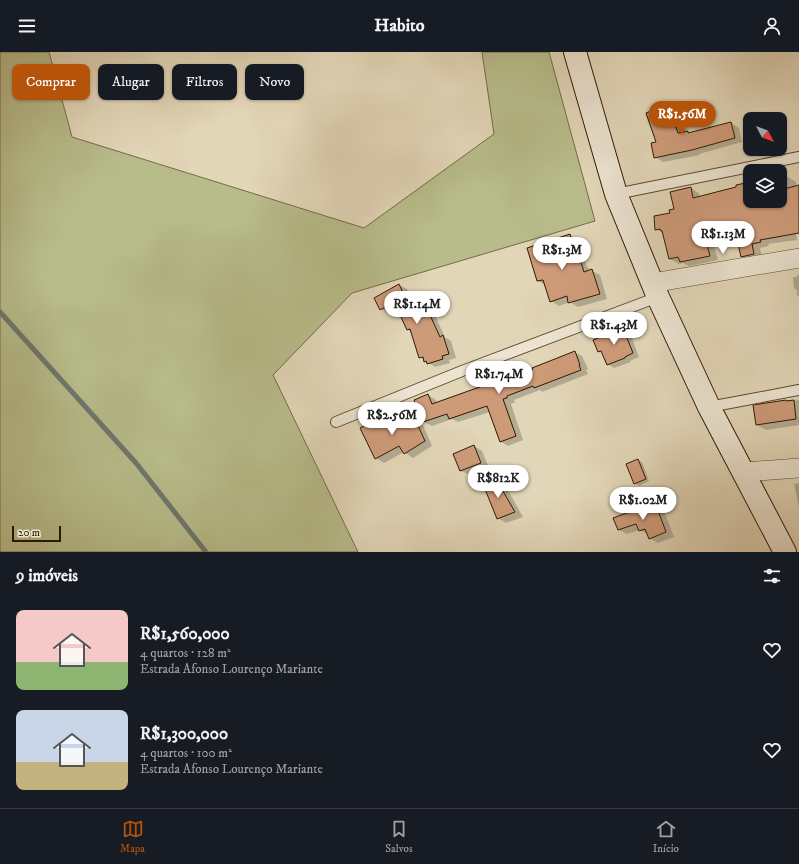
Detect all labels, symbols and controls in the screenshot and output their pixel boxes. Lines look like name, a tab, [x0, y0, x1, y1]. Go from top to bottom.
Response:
icon: menu	[16, 15, 38, 37]
text: Habito	[374, 15, 425, 37]
icon: person	[761, 15, 783, 37]
chip: Comprar	[12, 64, 90, 100]
chip: Alugar	[98, 64, 164, 100]
chip: Filtros	[172, 64, 237, 100]
chip: Novo	[245, 64, 304, 100]
pin: R$1.56M	[645, 101, 719, 135]
text: R$1.56M	[658, 106, 706, 122]
north arrow	[743, 112, 787, 156]
map controls	[743, 112, 787, 208]
button: layers	[743, 164, 787, 208]
pin: R$1.13M	[686, 221, 760, 255]
text: R$1.13M	[700, 226, 746, 242]
pin: R$1.3M	[529, 237, 595, 271]
text: R$1.3M	[542, 242, 582, 258]
pin: R$1.14M	[380, 291, 454, 325]
text: R$1.14M	[393, 296, 441, 312]
pin: R$1.43M	[577, 312, 651, 346]
text: R$1.43M	[590, 317, 638, 333]
pin: R$1.74M	[462, 361, 536, 395]
text: R$1.74M	[475, 366, 523, 382]
pin: R$2.56M	[355, 402, 429, 436]
text: R$2.56M	[367, 407, 417, 423]
pin: R$812K	[465, 465, 531, 499]
text: R$812K	[477, 470, 519, 486]
pin: R$1.02M	[606, 487, 680, 521]
text: R$1.02M	[619, 492, 667, 508]
scale bar	[12, 524, 61, 543]
text: 20 m	[18, 526, 40, 540]
text: 9 imóveis	[16, 565, 78, 587]
icon: filters	[761, 565, 783, 587]
text: R$1,560,000	[140, 623, 230, 645]
icon: home	[48, 626, 96, 674]
icon: heart	[761, 639, 783, 661]
text: 4 quartos · 128 m²	[140, 645, 231, 661]
text: Estrada Afonso Lourenço Mariante	[140, 661, 323, 677]
text: R$1,300,000	[140, 723, 228, 745]
icon: home	[48, 726, 96, 774]
icon: heart	[761, 739, 783, 761]
text: 4 quartos · 100 m²	[140, 745, 232, 761]
text: Estrada Afonso Lourenço Mariante	[140, 761, 323, 777]
tab: Mapa	[120, 818, 145, 856]
tab: Salvos	[385, 818, 413, 856]
tab: Início	[653, 818, 679, 856]

